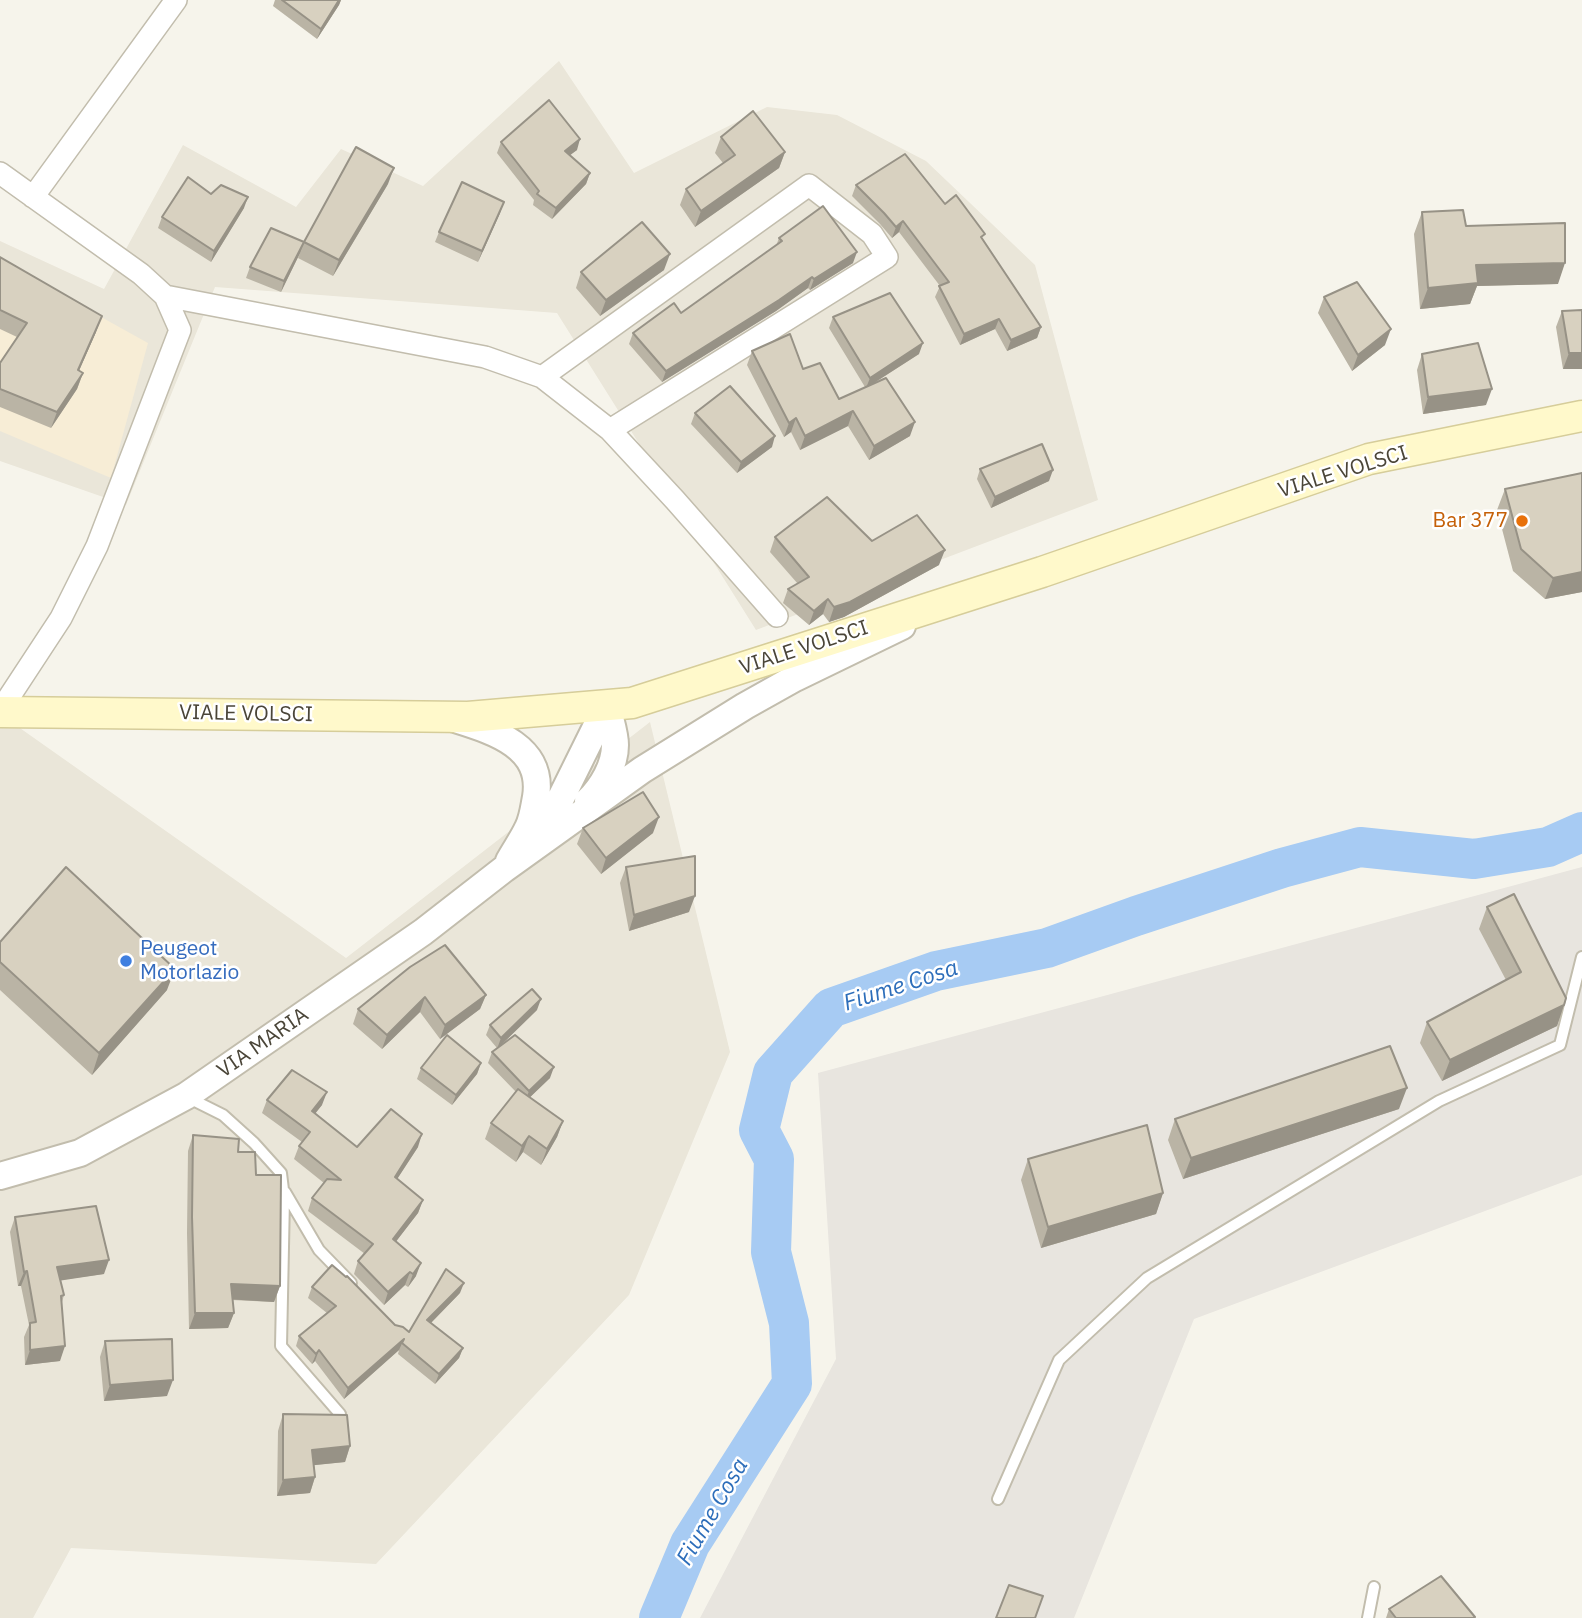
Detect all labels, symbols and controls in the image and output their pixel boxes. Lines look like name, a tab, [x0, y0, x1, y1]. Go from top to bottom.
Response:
street label: VIALE VOLSCI	[1275, 440, 1411, 504]
place label: Bar 377	[1433, 508, 1508, 534]
marker: Bar 377	[1514, 513, 1530, 529]
street label: VIALE VOLSCI	[736, 615, 872, 681]
street label: VIALE VOLSCI	[179, 700, 313, 728]
place label: Peugeot Motorlazio	[140, 936, 239, 986]
marker: Peugeot Motorlazio	[118, 953, 134, 969]
water label: Fiume Cosa	[840, 955, 962, 1017]
street label: VIA MARIA	[213, 1002, 313, 1084]
water label: Fiume Cosa	[671, 1454, 755, 1570]

